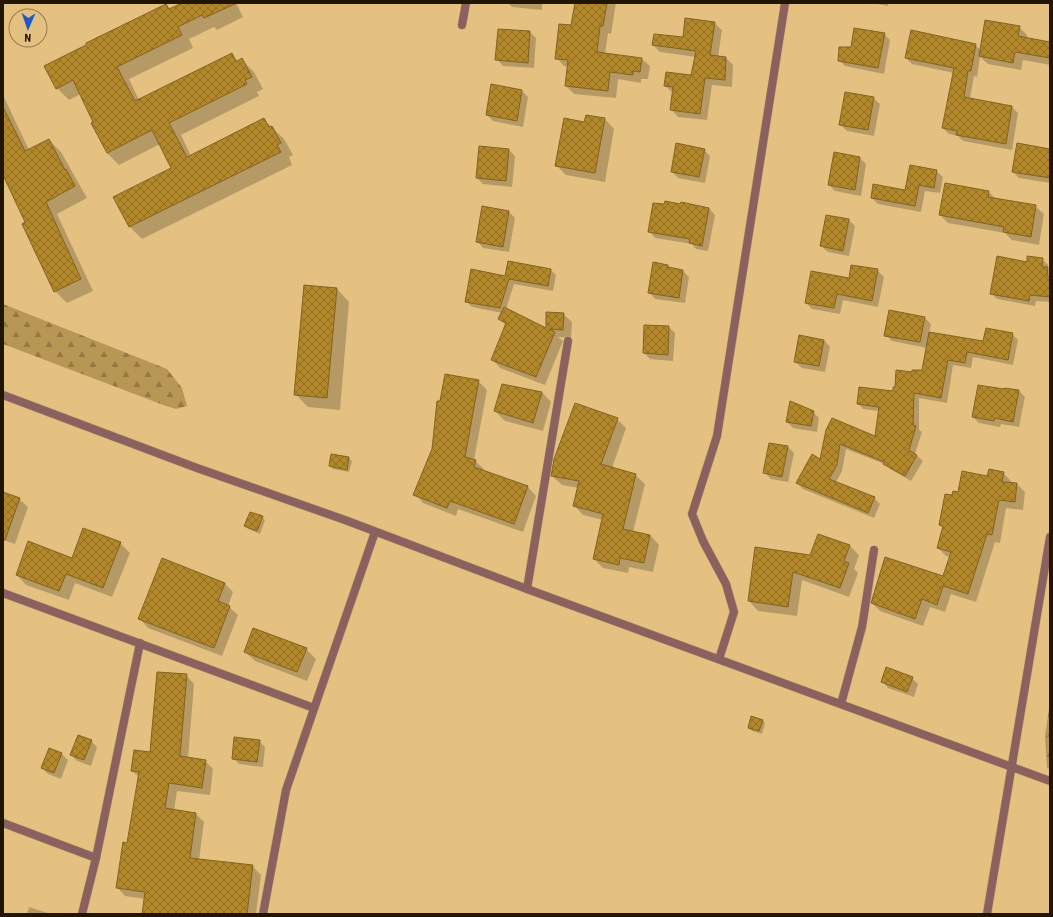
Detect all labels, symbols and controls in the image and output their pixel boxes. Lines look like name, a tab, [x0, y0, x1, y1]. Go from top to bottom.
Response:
north arrow	[8, 8, 48, 48]
text: N	[24, 31, 31, 44]

